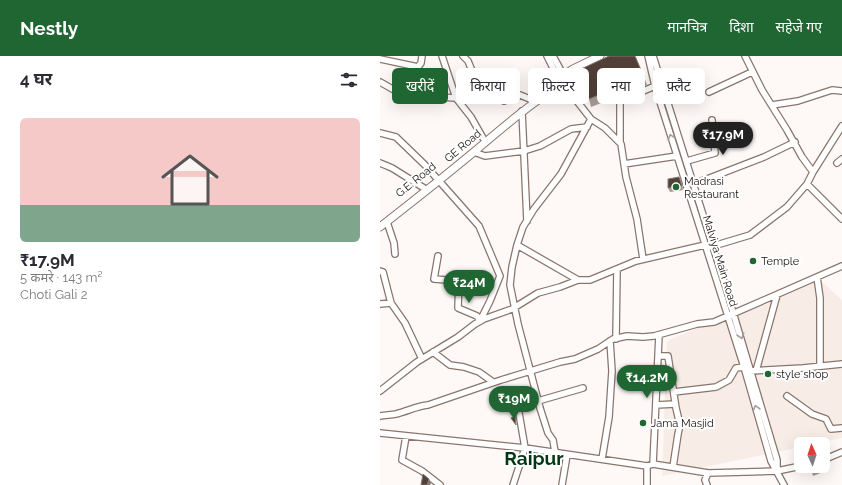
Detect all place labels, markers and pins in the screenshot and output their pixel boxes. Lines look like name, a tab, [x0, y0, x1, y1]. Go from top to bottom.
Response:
pin: ₹17.9M	[690, 122, 756, 156]
place label: Madrasi Restaurant	[684, 175, 739, 201]
marker: Madrasi Restaurant	[671, 182, 681, 192]
place label: Temple	[761, 255, 800, 268]
marker: Temple	[748, 256, 758, 266]
pin: ₹24M	[445, 270, 493, 304]
pin: ₹14.2M	[614, 365, 680, 399]
place label: style shop	[776, 368, 828, 381]
marker: style shop	[763, 369, 773, 379]
pin: ₹19M	[490, 386, 538, 420]
place label: Jama Masjid	[651, 417, 714, 430]
marker: Jama Masjid	[638, 418, 648, 428]

